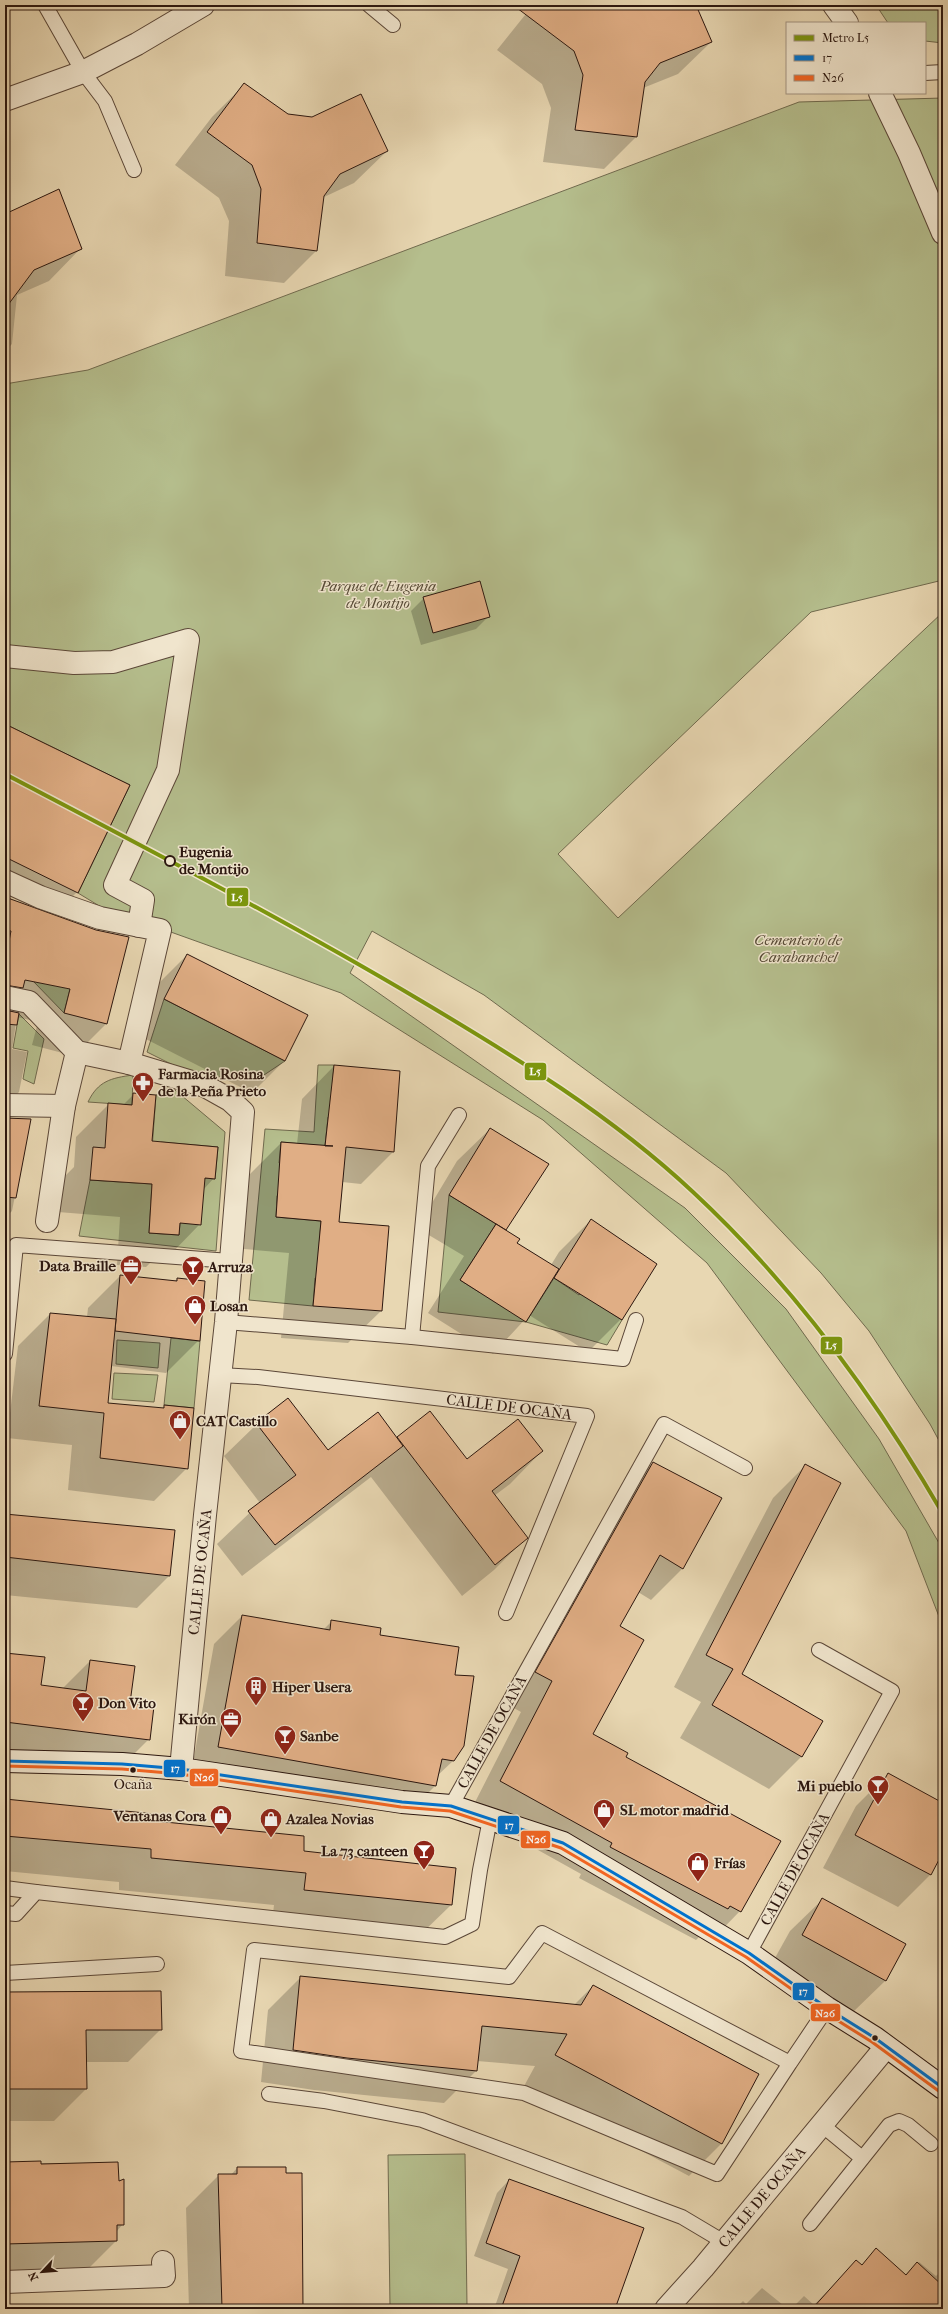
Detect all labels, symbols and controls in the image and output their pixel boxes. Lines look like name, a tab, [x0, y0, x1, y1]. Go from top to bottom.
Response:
legend	[786, 22, 926, 94]
text: Metro L5	[822, 31, 869, 45]
text: 17	[822, 51, 832, 65]
text: N26	[822, 71, 844, 85]
park label: Parque de Eugenia de Montijo	[319, 577, 436, 612]
place label: Eugenia de Montijo	[179, 843, 249, 878]
marker: Eugenia de Montijo	[164, 855, 176, 867]
line badge: L5	[226, 887, 249, 907]
text: L5	[231, 891, 243, 904]
park label: Cementerio de Carabanchel	[754, 931, 843, 966]
line badge: L5	[524, 1062, 547, 1081]
place label: Farmacia Rosina de la Peña Prieto	[157, 1065, 267, 1100]
text: L5	[529, 1065, 541, 1078]
pharmacy icon: Farmacia Rosina de la Peña Prieto	[130, 1070, 156, 1103]
office icon: Data Braille	[118, 1253, 144, 1286]
bar icon: Arruza	[180, 1254, 206, 1287]
place label: Data Braille	[39, 1257, 117, 1275]
place label: Arruza	[207, 1258, 254, 1276]
shop icon: Losan	[182, 1293, 208, 1326]
place label: Losan	[210, 1297, 248, 1315]
line badge: L5	[820, 1336, 843, 1355]
text: L5	[825, 1339, 837, 1352]
street label: CALLE DE OCAÑA	[445, 1390, 573, 1424]
shop icon: CAT Castillo	[167, 1408, 193, 1441]
place label: CAT Castillo	[196, 1412, 277, 1430]
street label: CALLE DE OCAÑA	[184, 1508, 216, 1636]
street label: CALLE DE OCAÑA	[453, 1672, 531, 1792]
building icon: Hiper Usera	[243, 1674, 269, 1707]
place label: Hiper Usera	[272, 1678, 352, 1696]
bar icon: Don Vito	[70, 1690, 96, 1723]
place label: Don Vito	[98, 1694, 156, 1712]
office icon: Kirón	[218, 1706, 244, 1739]
place label: Kirón	[178, 1710, 216, 1728]
bar icon: Sanbe	[272, 1723, 298, 1756]
place label: Sanbe	[300, 1727, 339, 1745]
line badge: 17	[163, 1759, 186, 1778]
text: 17	[170, 1762, 180, 1775]
marker: Ocaña	[128, 1765, 138, 1775]
line badge: N26	[189, 1768, 219, 1787]
text: N26	[194, 1771, 215, 1784]
bar icon: Mi pueblo	[865, 1773, 891, 1806]
place label: Ocaña	[114, 1776, 153, 1793]
place label: Mi pueblo	[796, 1777, 862, 1795]
shop icon: SL motor madrid	[591, 1797, 617, 1830]
place label: SL motor madrid	[620, 1801, 730, 1819]
shop icon: Ventanas Cora	[208, 1803, 234, 1836]
shop icon: Azalea Novias	[258, 1806, 284, 1839]
place label: Ventanas Cora	[112, 1807, 207, 1825]
street label: CALLE DE OCAÑA	[756, 1809, 834, 1929]
place label: Azalea Novias	[285, 1810, 374, 1828]
line badge: 17	[497, 1815, 520, 1835]
text: 17	[504, 1819, 514, 1832]
line badge: N26	[520, 1830, 551, 1849]
text: N26	[526, 1833, 547, 1846]
bar icon: La 73 canteen	[411, 1838, 437, 1871]
place label: La 73 canteen	[321, 1842, 408, 1860]
shop icon: Frías	[685, 1850, 711, 1883]
place label: Frías	[713, 1854, 746, 1872]
line badge: 17	[792, 1982, 815, 2001]
text: 17	[798, 1985, 808, 1998]
line badge: N26	[810, 2003, 841, 2022]
text: N26	[815, 2007, 836, 2020]
unlabelled marker	[870, 2033, 880, 2043]
street label: CALLE DE OCAÑA	[714, 2143, 810, 2251]
north arrow	[22, 2252, 62, 2292]
text: N	[26, 2269, 41, 2283]

